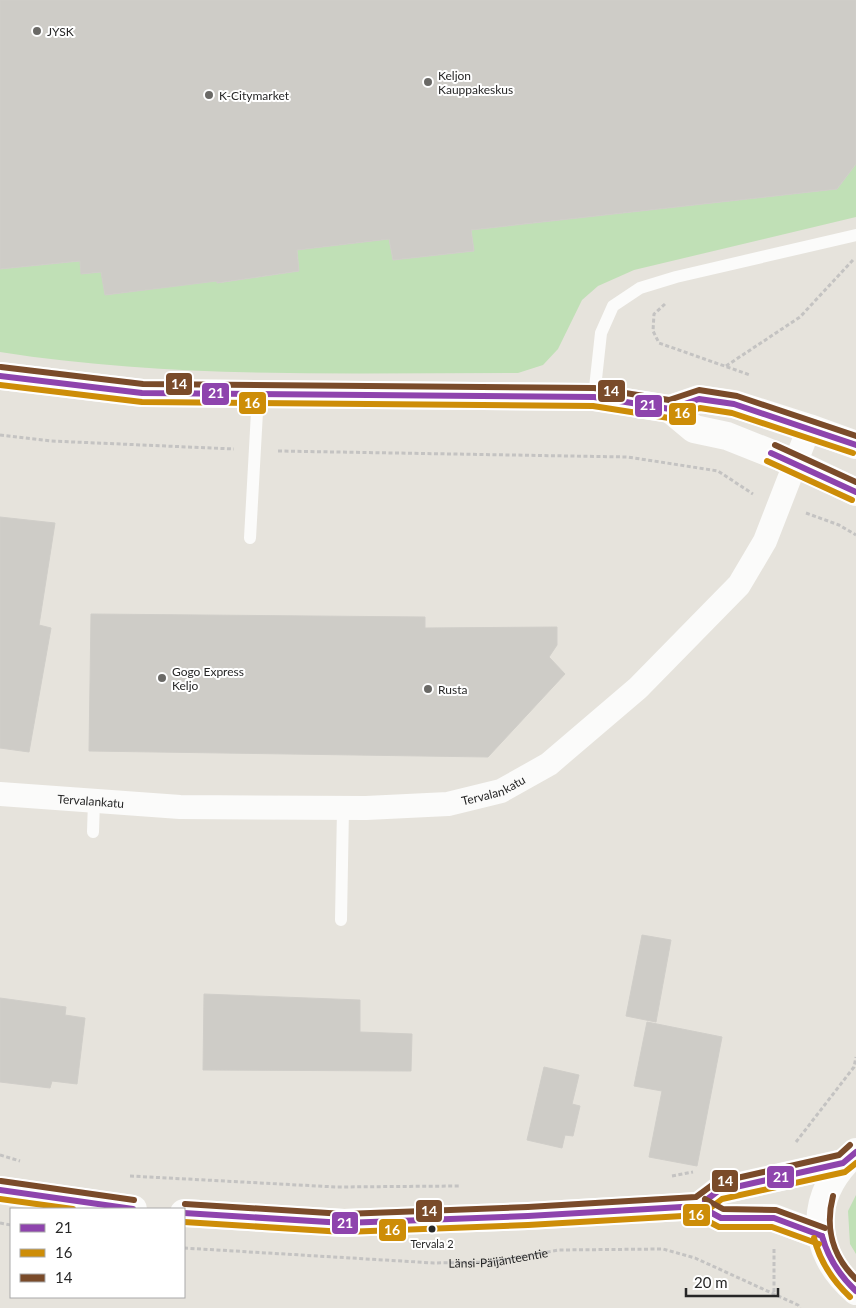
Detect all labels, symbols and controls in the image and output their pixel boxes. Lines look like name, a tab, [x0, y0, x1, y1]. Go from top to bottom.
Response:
place label: JYSK	[47, 24, 74, 39]
marker: JYSK	[31, 25, 43, 37]
place label: Keljon Kauppakeskus	[438, 68, 513, 97]
marker: Keljon Kauppakeskus	[422, 76, 434, 88]
place label: K-Citymarket	[219, 88, 290, 103]
marker: K-Citymarket	[203, 89, 215, 101]
line badge: 14	[165, 372, 193, 396]
text: 14	[171, 375, 187, 392]
line badge: 14	[597, 379, 626, 403]
line badge: 21	[201, 382, 230, 406]
text: 14	[603, 382, 619, 399]
text: 21	[208, 384, 224, 401]
line badge: 16	[238, 391, 267, 415]
text: 16	[244, 394, 260, 411]
line badge: 21	[634, 394, 663, 418]
text: 21	[640, 396, 656, 413]
line badge: 16	[668, 402, 697, 426]
text: 16	[674, 404, 690, 421]
place label: Gogo Express Keljo	[172, 664, 244, 693]
marker: Gogo Express Keljo	[156, 672, 168, 684]
place label: Rusta	[438, 682, 467, 697]
marker: Rusta	[422, 683, 434, 695]
street label: Tervalankatu	[460, 772, 528, 808]
street label: Tervalankatu	[57, 791, 125, 810]
line badge: 21	[766, 1165, 795, 1189]
text: 21	[773, 1168, 789, 1185]
line badge: 14	[711, 1169, 739, 1193]
text: 14	[717, 1172, 733, 1189]
line badge: 14	[415, 1199, 443, 1223]
text: 14	[421, 1202, 437, 1219]
line badge: 16	[682, 1203, 711, 1227]
text: 16	[688, 1206, 704, 1223]
legend	[10, 1208, 185, 1298]
line badge: 21	[331, 1211, 359, 1235]
text: 21	[337, 1214, 353, 1231]
text: 21	[55, 1218, 72, 1236]
line badge: 16	[378, 1218, 407, 1242]
text: 16	[384, 1221, 400, 1238]
marker: Tervala 2	[427, 1224, 437, 1234]
place label: Tervala 2	[410, 1237, 454, 1250]
text: 16	[55, 1243, 73, 1261]
street label: Länsi-Päijänteentie	[448, 1245, 549, 1270]
scale bar	[686, 1266, 778, 1298]
text: 14	[55, 1268, 73, 1286]
text: 20 m	[694, 1273, 728, 1291]

